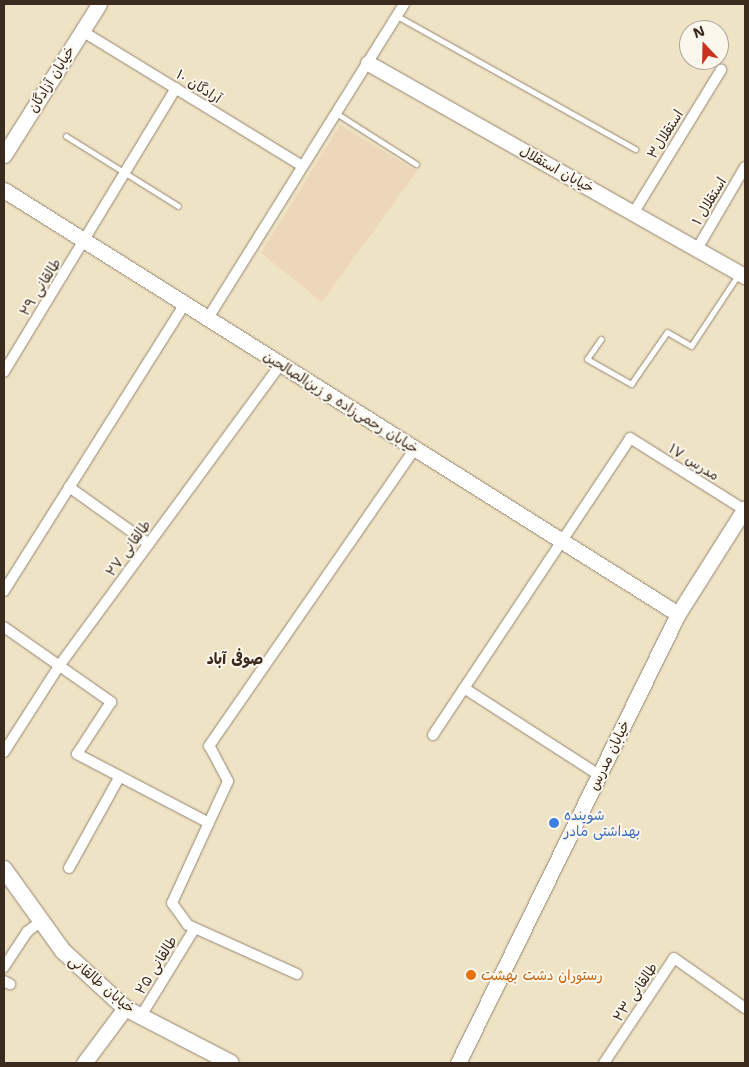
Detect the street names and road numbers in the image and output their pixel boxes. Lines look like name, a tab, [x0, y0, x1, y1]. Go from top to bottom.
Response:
street label: خیابان آزادگان	[24, 43, 78, 115]
street label: آرادگان ۱۰	[173, 66, 225, 106]
street label: استقلال۳	[643, 107, 687, 161]
street label: خیابان استقلال	[517, 142, 597, 196]
street label: استقلال ۱	[688, 174, 730, 228]
street label: طالقانی ۲۹	[16, 255, 64, 319]
street label: خیابان رحمی‌زاده و زین‌الصالحین	[260, 347, 422, 457]
street label: مدرس ۱۷	[666, 440, 722, 484]
street label: طالقانی ۲۷	[102, 516, 154, 580]
street label: خیابان مدرس	[585, 717, 633, 793]
street label: طالقانی ۲۵	[132, 933, 180, 997]
street label: خیابان طالقانی	[66, 952, 138, 1016]
street label: طالقانی ۲۳	[609, 959, 661, 1025]

